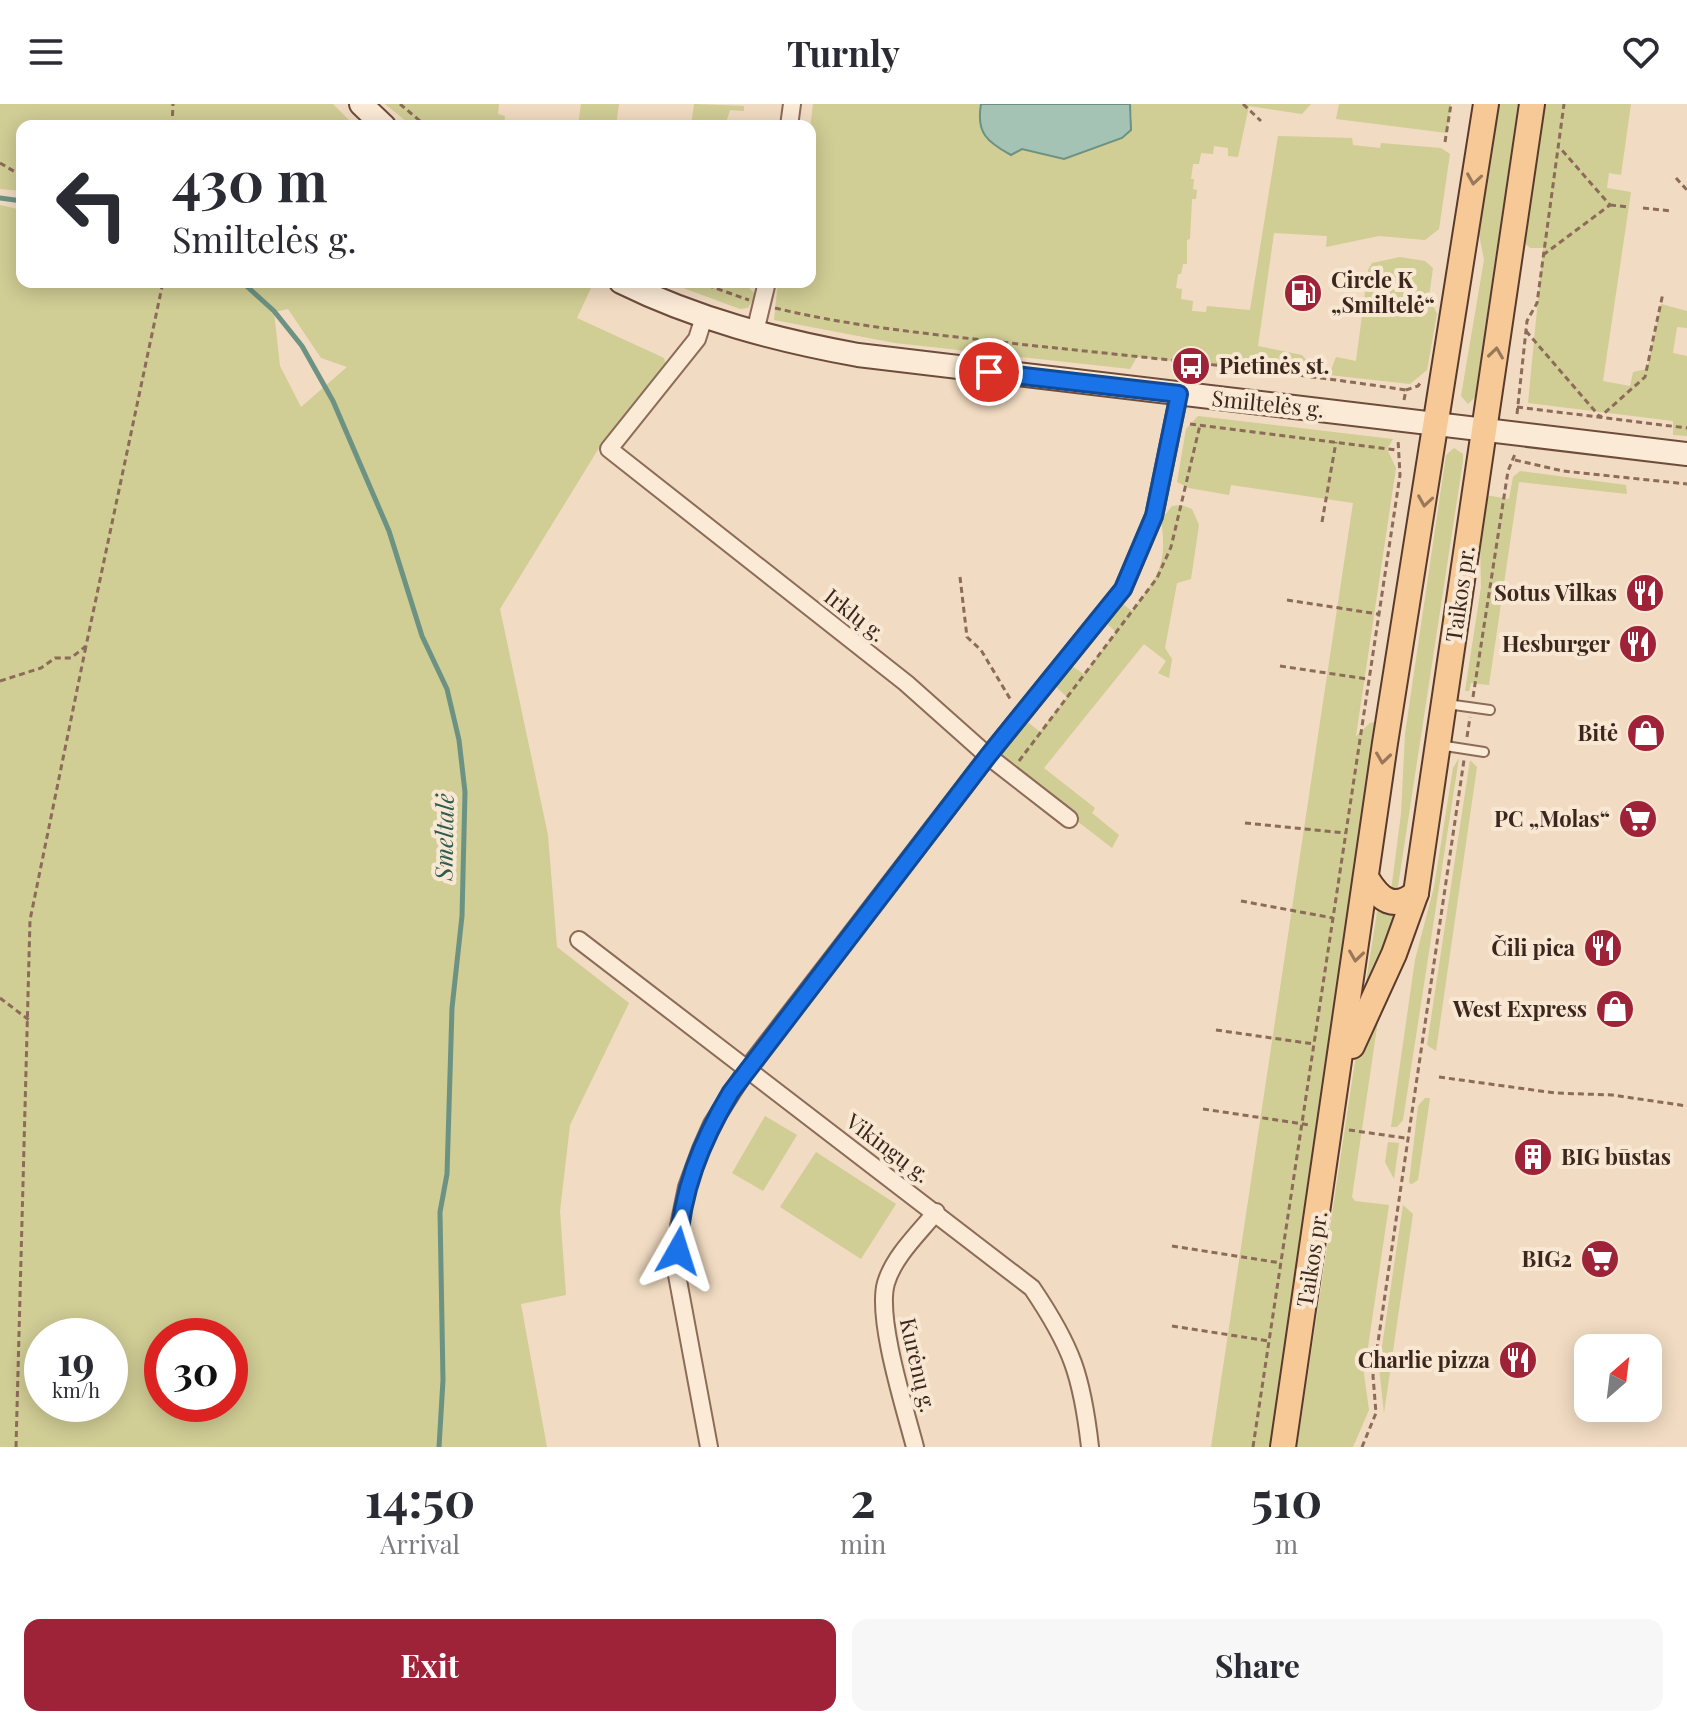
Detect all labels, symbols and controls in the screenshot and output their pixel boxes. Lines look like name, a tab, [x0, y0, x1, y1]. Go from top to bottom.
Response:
text: Turnly	[787, 28, 900, 76]
icon: menu	[24, 30, 68, 74]
icon: heart	[1619, 30, 1663, 74]
text: 430 m	[172, 142, 328, 217]
icon: left	[40, 152, 144, 256]
one-way arrow	[1466, 173, 1483, 186]
text: Smiltelės g.	[172, 214, 357, 262]
place label: Circle K „Smiltelė“	[1331, 264, 1435, 319]
fuel station icon: Circle K „Smiltelė“	[1282, 272, 1324, 314]
pin	[955, 338, 1023, 406]
bus stop icon: Pietinės st.	[1170, 345, 1212, 387]
one-way arrow	[1487, 346, 1504, 360]
icon: arrive	[967, 350, 1011, 394]
place label: Pietinės st.	[1219, 350, 1330, 380]
street label: Smiltelės g.	[1210, 382, 1326, 424]
one-way arrow	[1418, 495, 1435, 508]
street label: Taikos pr.	[1437, 544, 1481, 644]
restaurant icon: Sotus Vilkas	[1624, 572, 1666, 614]
place label: Sotus Vilkas	[1494, 577, 1617, 607]
street label: Irklų g.	[819, 581, 892, 648]
restaurant icon: Hesburger	[1617, 623, 1659, 665]
place label: Hesburger	[1502, 628, 1611, 658]
shop icon: Bitė	[1625, 712, 1667, 754]
place label: Bitė	[1578, 717, 1618, 747]
one-way arrow	[1375, 751, 1392, 765]
water label: Smeltalė	[426, 793, 460, 882]
supermarket icon: PC „Molas“	[1617, 798, 1659, 840]
place label: PC „Molas“	[1494, 803, 1610, 833]
restaurant icon: Čili pica	[1582, 927, 1624, 969]
place label: Čili pica	[1491, 932, 1576, 962]
one-way arrow	[1348, 949, 1365, 963]
shop icon: West Express	[1594, 988, 1636, 1030]
place label: West Express	[1452, 993, 1587, 1023]
street label: Vikingų g.	[840, 1105, 937, 1189]
building icon: BIG būstas	[1512, 1136, 1554, 1178]
place label: BIG būstas	[1561, 1141, 1671, 1171]
position arrow	[636, 1209, 720, 1293]
street label: Taikos pr.	[1289, 1209, 1333, 1309]
supermarket icon: BIG2	[1579, 1238, 1621, 1280]
place label: BIG2	[1522, 1243, 1572, 1273]
street label: Kurėnų g.	[894, 1315, 944, 1415]
speed limit sign: 30	[144, 1318, 248, 1422]
text: 19	[57, 1333, 95, 1386]
north arrow	[1574, 1334, 1662, 1422]
map controls	[1574, 1334, 1662, 1422]
restaurant icon: Charlie pizza	[1497, 1339, 1539, 1381]
place label: Charlie pizza	[1358, 1344, 1491, 1374]
text: km/h	[52, 1376, 100, 1403]
text: 14:50	[365, 1466, 475, 1530]
text: 2	[851, 1466, 876, 1530]
text: 510	[1251, 1466, 1322, 1530]
text: Arrival	[380, 1526, 460, 1561]
text: min	[840, 1526, 886, 1561]
text: m	[1275, 1526, 1298, 1561]
button: Exit	[24, 1619, 836, 1711]
button: Share	[852, 1619, 1663, 1711]

